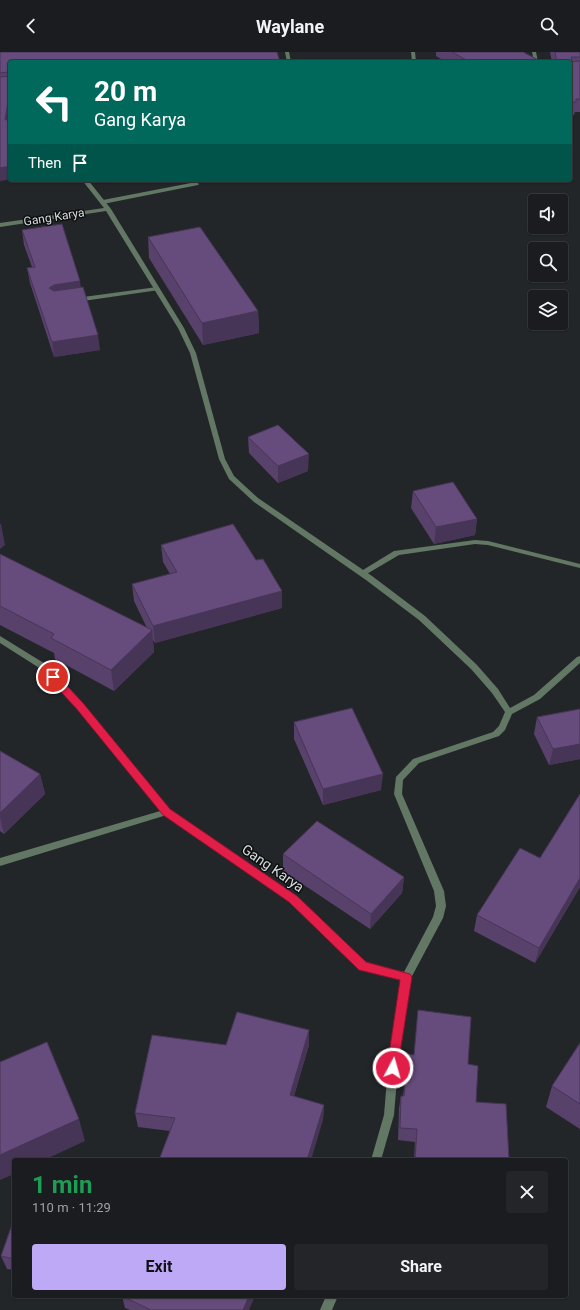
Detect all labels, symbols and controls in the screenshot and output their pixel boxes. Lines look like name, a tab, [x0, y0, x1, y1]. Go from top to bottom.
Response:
icon: back	[20, 15, 42, 37]
icon: search	[538, 15, 560, 37]
text: Waylane	[256, 16, 324, 37]
text: 20 m	[94, 75, 157, 108]
icon: left	[28, 76, 80, 128]
text: Gang Karya	[94, 109, 186, 130]
icon: arrive	[69, 152, 91, 174]
text: Then	[28, 154, 61, 172]
map controls	[528, 194, 568, 330]
button: sound	[528, 194, 568, 234]
street label: Gang Karya	[23, 205, 85, 229]
button: search	[528, 242, 568, 282]
button: layers	[528, 290, 568, 330]
pin	[36, 660, 70, 694]
icon: arrive	[42, 666, 64, 688]
street label: Gang Karya	[239, 841, 307, 895]
position arrow	[372, 1047, 414, 1089]
text: 1 min	[32, 1171, 92, 1199]
button: close	[506, 1171, 548, 1213]
text: 110 m · 11:29	[32, 1200, 111, 1215]
button: Exit	[32, 1244, 286, 1290]
button: Share	[294, 1244, 548, 1290]

